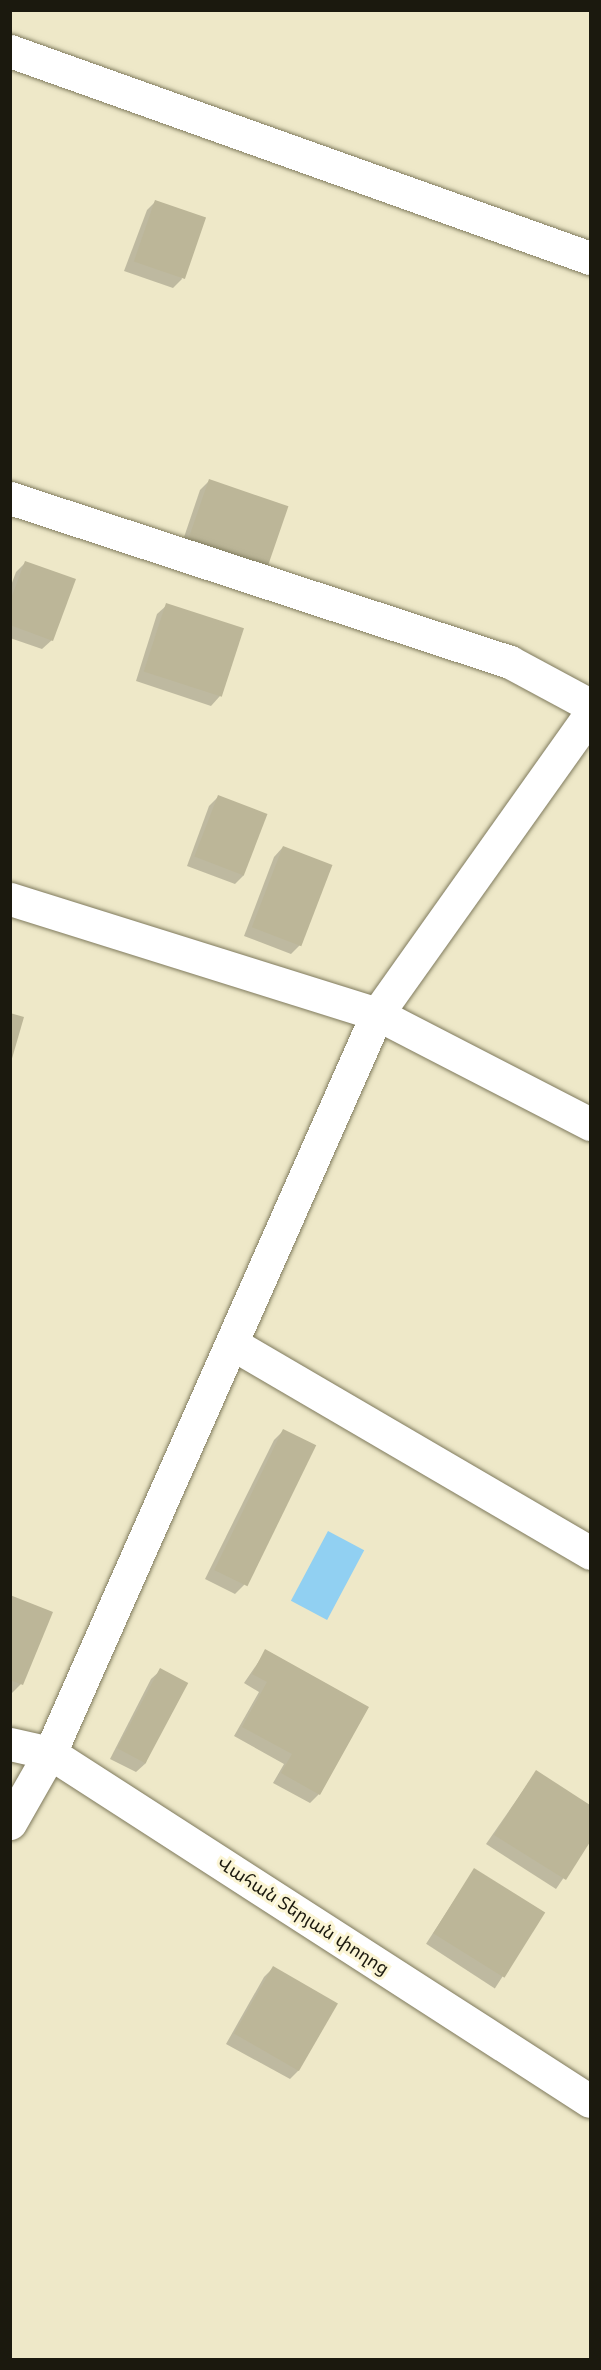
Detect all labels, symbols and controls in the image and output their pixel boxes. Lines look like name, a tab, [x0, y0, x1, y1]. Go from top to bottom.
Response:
street label: Վահան Տերյան փողոց	[213, 1852, 393, 1980]

